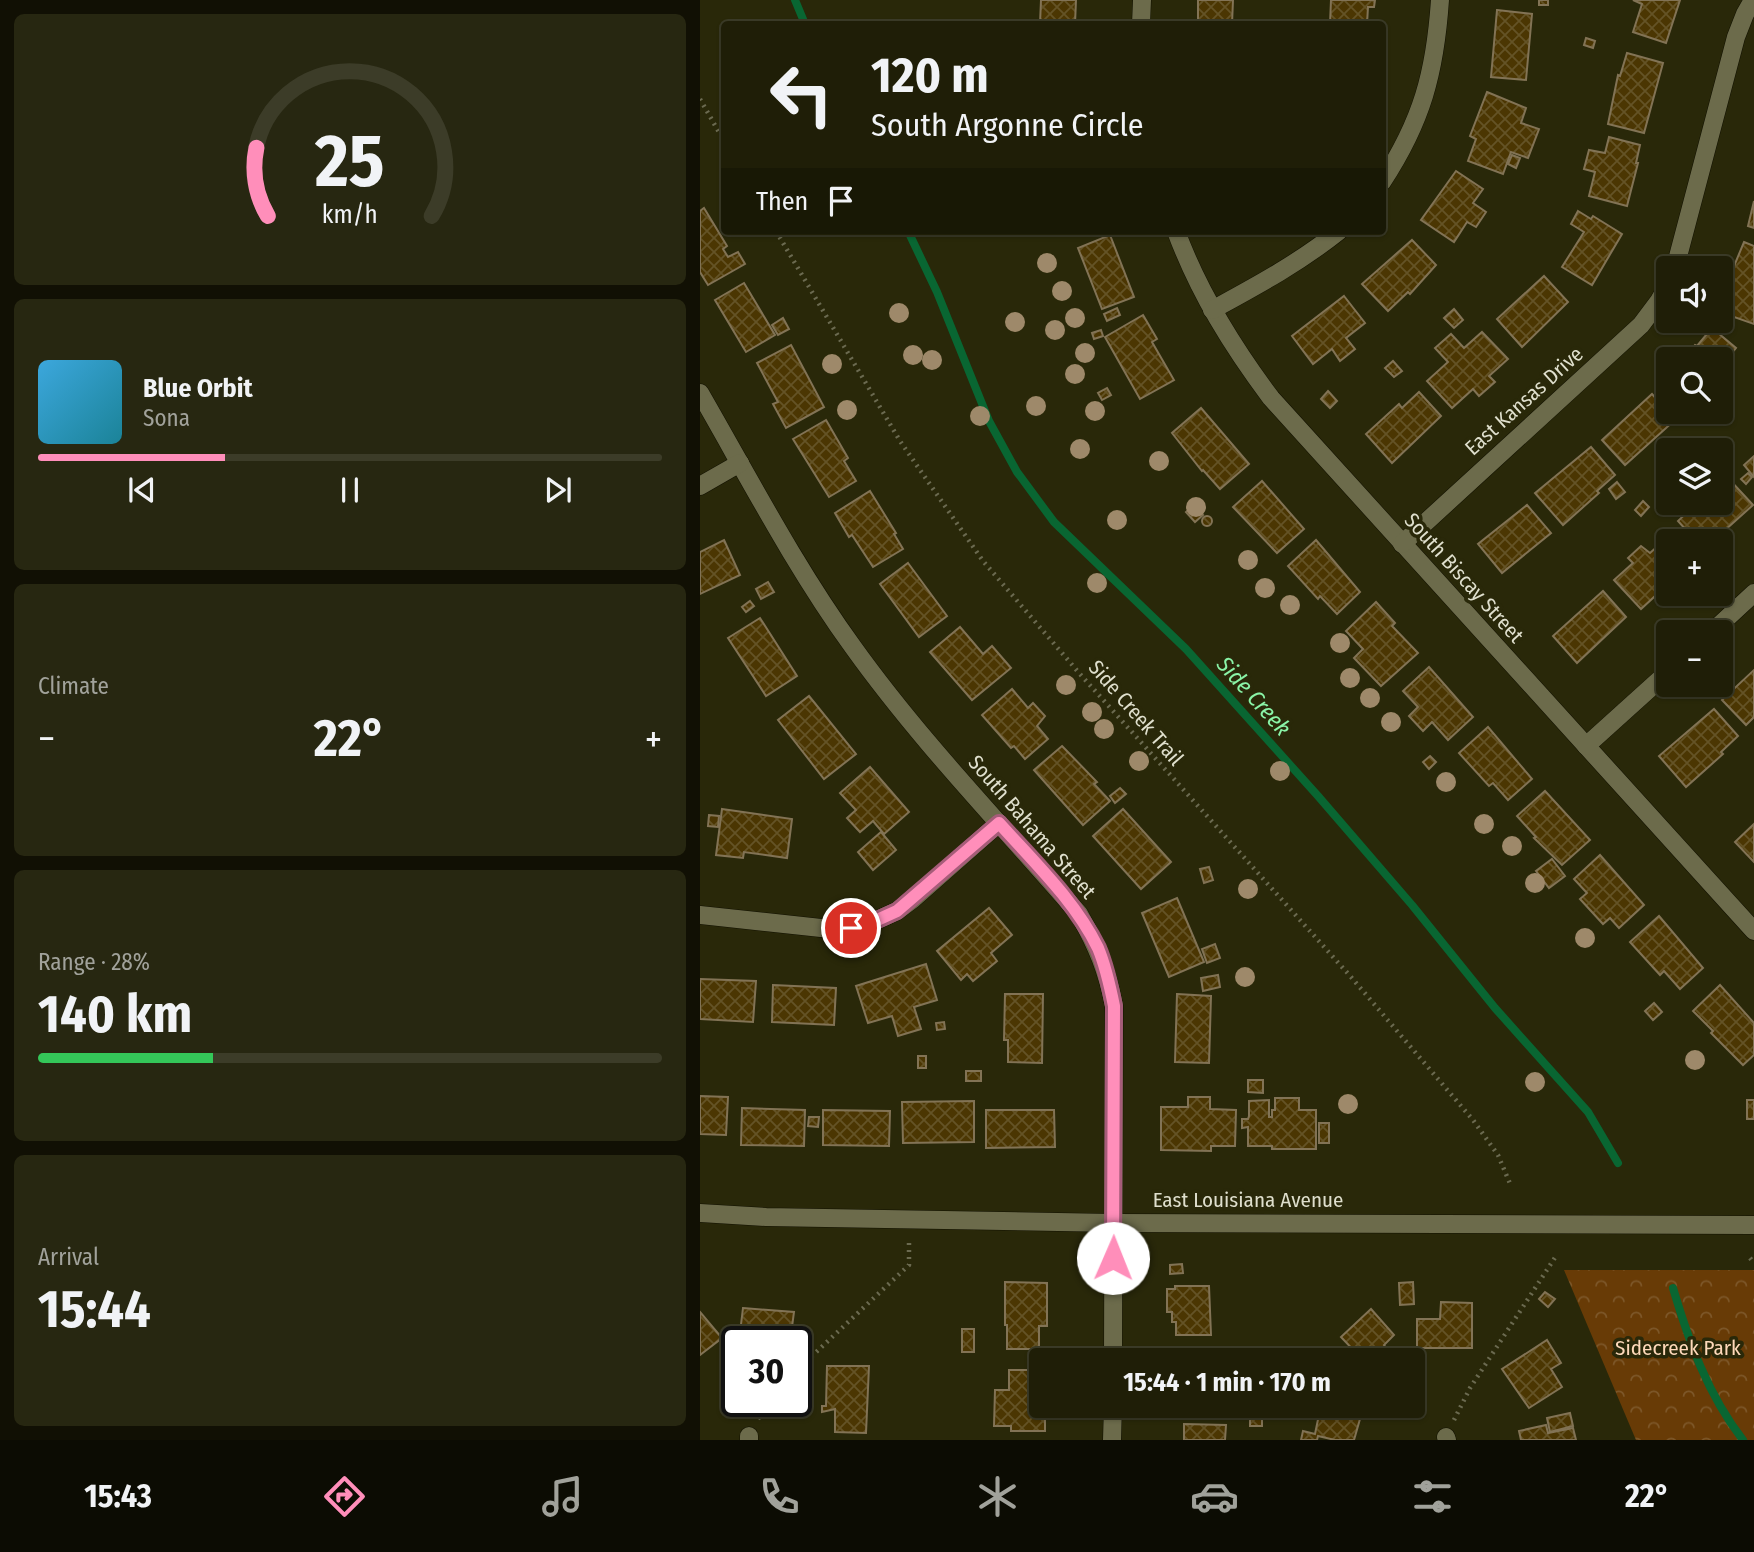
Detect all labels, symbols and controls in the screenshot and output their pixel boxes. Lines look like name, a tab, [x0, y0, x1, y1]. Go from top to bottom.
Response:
text: 120 m	[871, 46, 989, 105]
icon: left	[756, 49, 847, 140]
text: South Argonne Circle	[871, 106, 1144, 144]
text: 25	[314, 118, 385, 205]
icon: arrive	[822, 182, 860, 220]
text: Then	[756, 186, 808, 217]
text: km/h	[322, 199, 378, 229]
map controls	[1656, 256, 1733, 697]
button: sound	[1656, 256, 1733, 333]
street label: East Kansas Drive	[1460, 341, 1588, 461]
button: search	[1656, 347, 1733, 424]
text: Blue Orbit	[143, 373, 253, 404]
text: Sona	[143, 404, 190, 432]
button: layers	[1656, 438, 1733, 515]
icon: previous	[123, 471, 161, 509]
icon: pause	[331, 471, 369, 509]
icon: next	[539, 471, 577, 509]
street label: South Biscay Street	[1399, 508, 1529, 648]
button: +	[1656, 529, 1733, 606]
button: −	[1656, 620, 1733, 697]
water label: Side Creek	[1210, 650, 1297, 741]
street label: Side Creek Trail	[1083, 655, 1189, 772]
text: Climate	[38, 672, 109, 700]
text: 22°	[314, 707, 386, 770]
text: −	[38, 716, 55, 762]
text: +	[645, 716, 662, 762]
street label: South Bahama Street	[963, 750, 1101, 904]
pin	[821, 898, 881, 958]
icon: arrive	[832, 909, 870, 947]
text: Range · 28%	[38, 948, 150, 976]
text: 140 km	[38, 983, 192, 1046]
street label: East Louisiana Avenue	[1153, 1187, 1343, 1213]
position arrow	[1076, 1221, 1150, 1295]
text: Arrival	[38, 1243, 99, 1271]
text: 15:44	[38, 1278, 151, 1341]
speed limit sign: 30	[721, 1326, 812, 1417]
park label: Sidecreek Park	[1615, 1335, 1741, 1361]
text: 15:44 · 1 min · 170 m	[1123, 1367, 1331, 1398]
icon: directions	[320, 1472, 369, 1521]
icon: music	[538, 1472, 587, 1521]
icon: phone	[755, 1472, 804, 1521]
icon: climate	[973, 1472, 1022, 1521]
icon: car	[1190, 1472, 1239, 1521]
icon: filters	[1408, 1472, 1457, 1521]
text: 15:43	[84, 1477, 152, 1515]
text: 22°	[1625, 1477, 1670, 1515]

